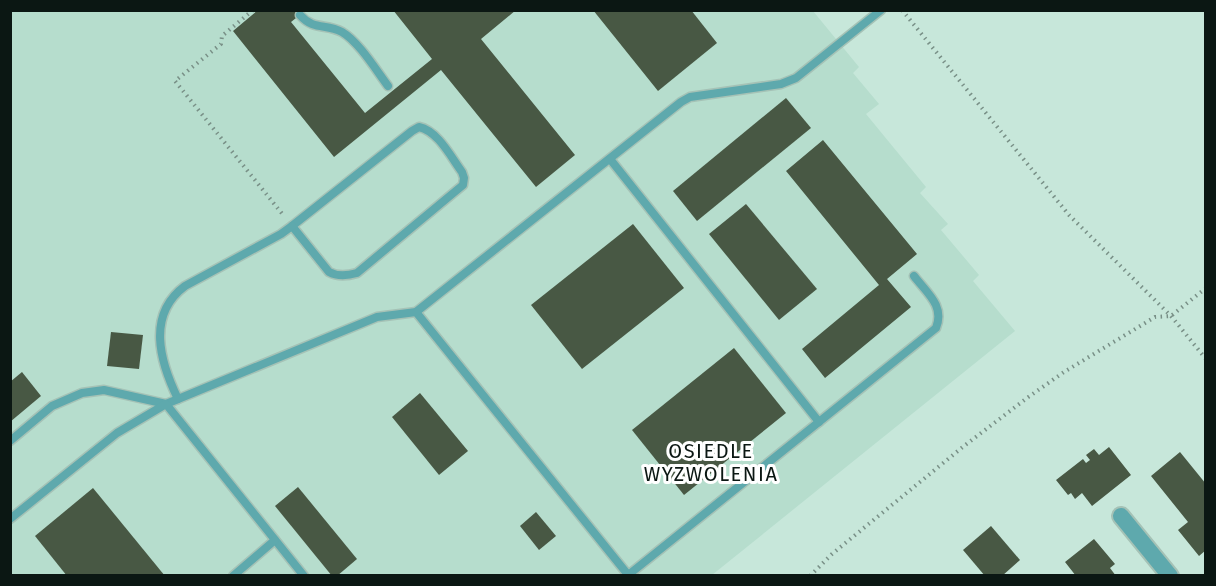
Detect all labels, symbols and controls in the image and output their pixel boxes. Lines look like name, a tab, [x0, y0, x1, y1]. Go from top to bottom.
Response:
district label: OSIEDLE WYZWOLENIA	[644, 439, 778, 486]

